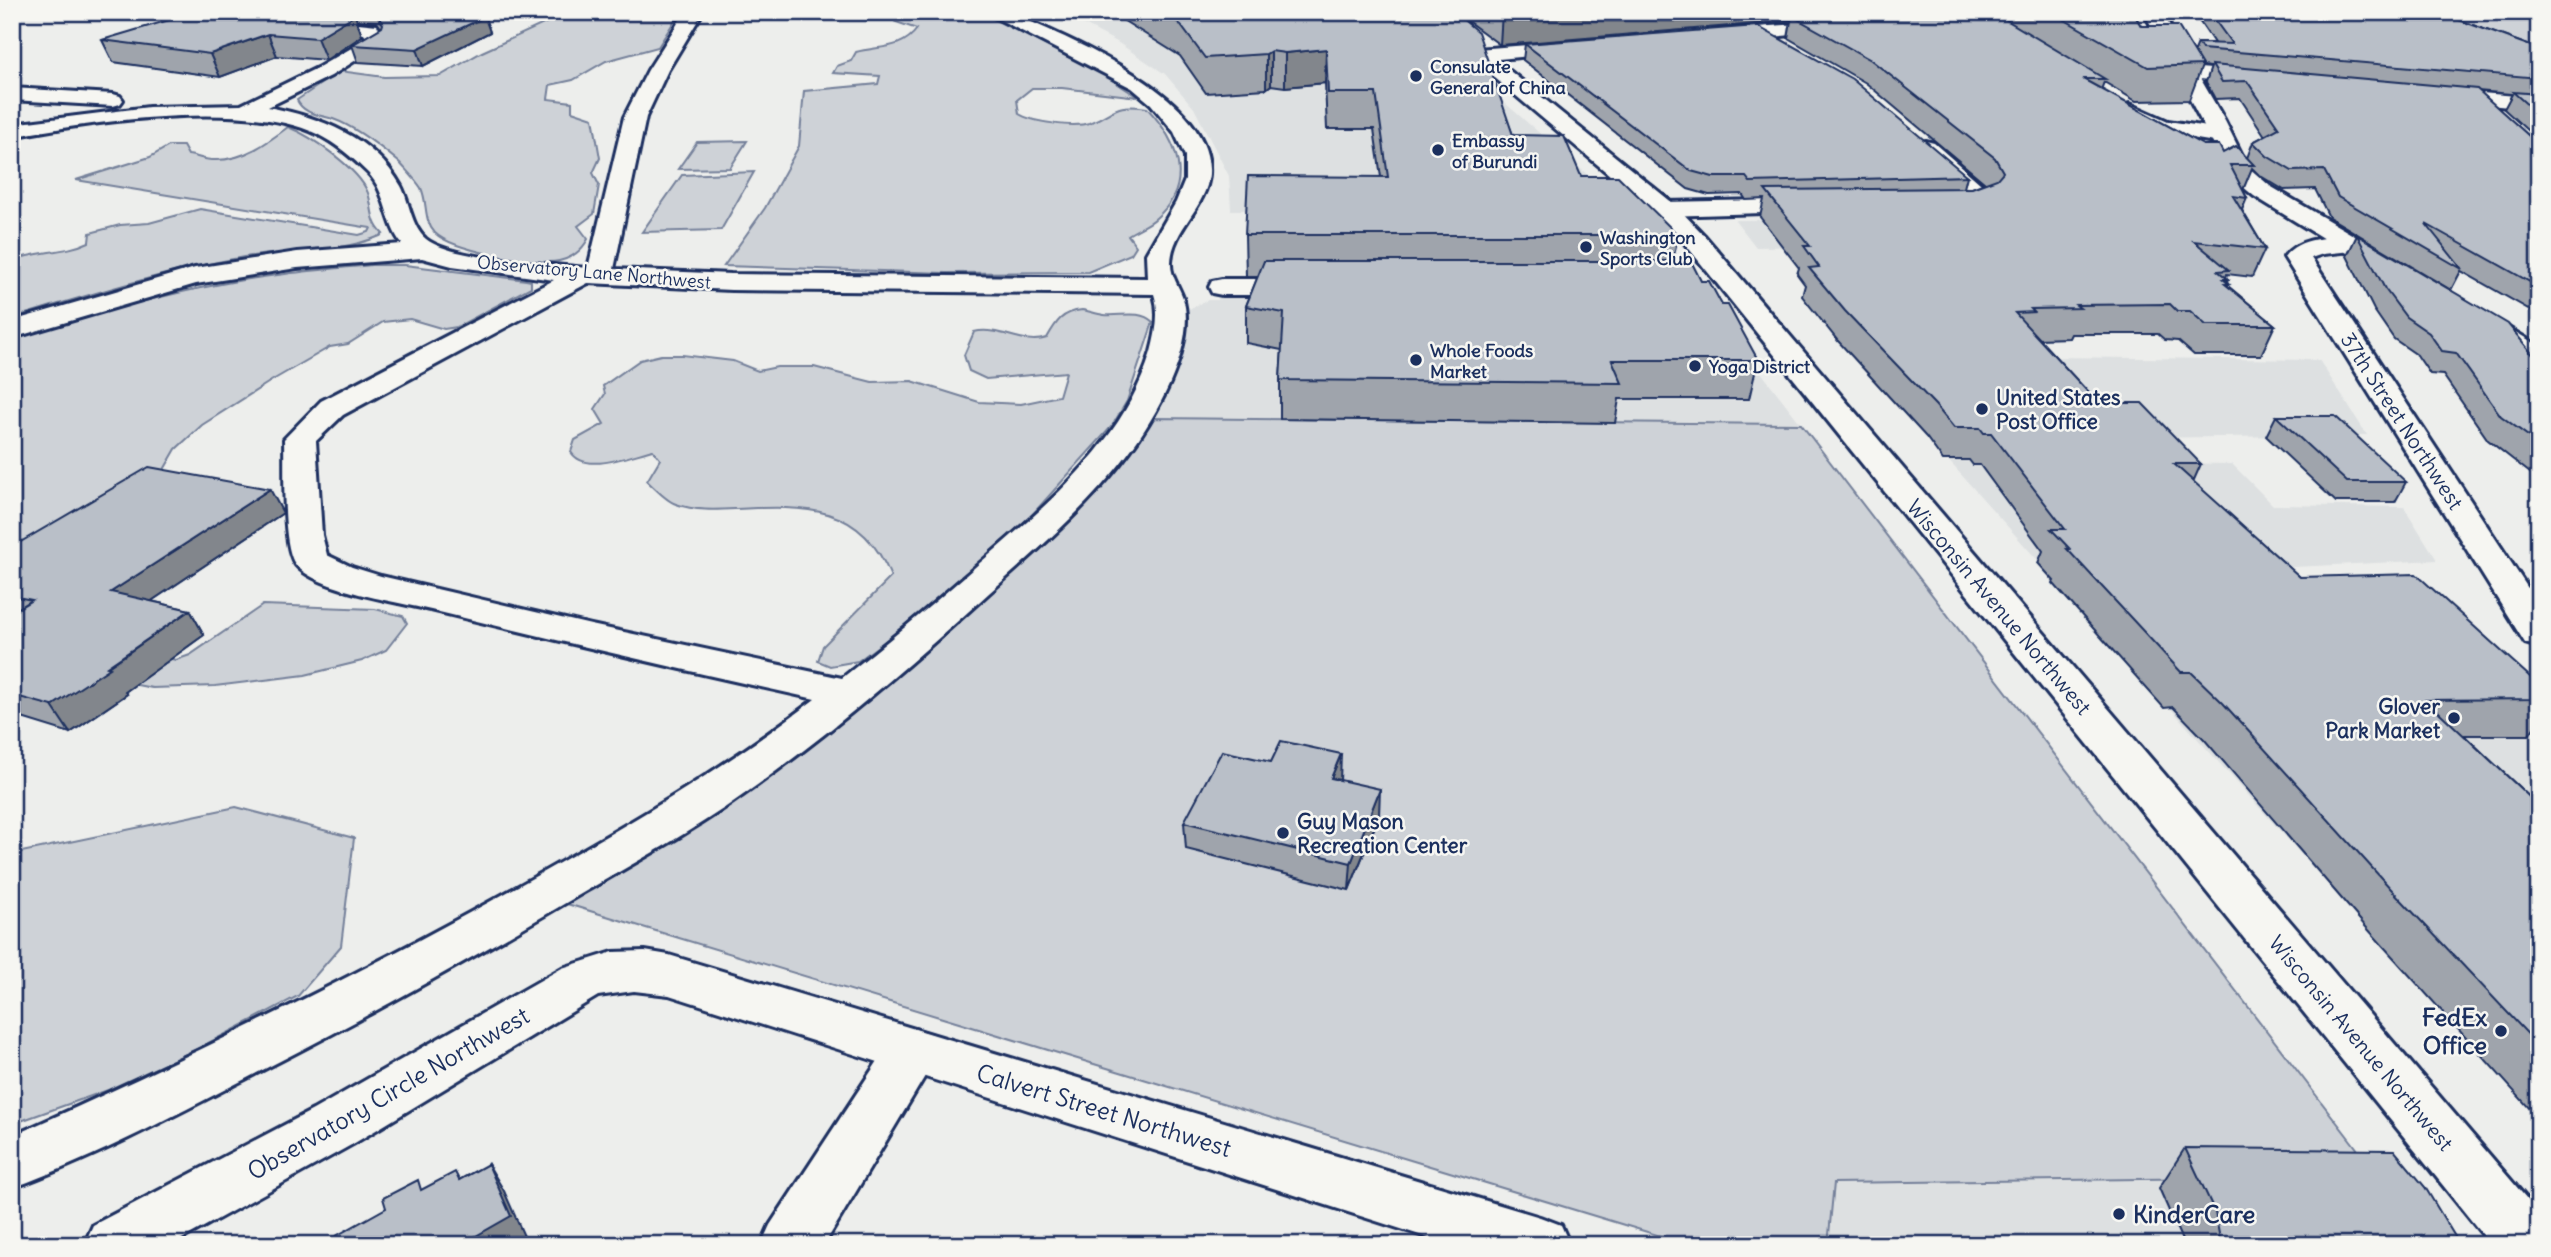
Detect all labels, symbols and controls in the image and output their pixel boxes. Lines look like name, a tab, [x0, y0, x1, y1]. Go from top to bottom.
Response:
place label: Consulate General of China	[1430, 55, 1566, 99]
marker: Consulate General of China	[1408, 68, 1424, 84]
place label: Embassy of Burundi	[1452, 129, 1537, 173]
marker: Embassy of Burundi	[1430, 142, 1446, 158]
place label: Washington Sports Club	[1600, 226, 1696, 270]
marker: Washington Sports Club	[1578, 239, 1594, 255]
street label: Observatory Lane Northwest	[476, 250, 712, 294]
street label: 37th Street Northwest	[2335, 327, 2469, 515]
place label: Whole Foods Market	[1430, 339, 1533, 383]
marker: Whole Foods Market	[1408, 352, 1424, 368]
place label: Yoga District	[1708, 355, 1811, 378]
marker: Yoga District	[1687, 358, 1703, 374]
place label: United States Post Office	[1996, 384, 2121, 435]
marker: United States Post Office	[1974, 401, 1990, 417]
street label: Wisconsin Avenue Northwest	[1901, 494, 2097, 720]
place label: Glover Park Market	[2325, 693, 2441, 744]
marker: Glover Park Market	[2446, 710, 2462, 726]
place label: Guy Mason Recreation Center	[1297, 808, 1468, 859]
marker: Guy Mason Recreation Center	[1275, 825, 1291, 841]
street label: Wisconsin Avenue Northwest	[2263, 930, 2459, 1156]
street label: Observatory Circle Northwest	[242, 1000, 534, 1186]
place label: FedEx Office	[2422, 1002, 2487, 1060]
marker: FedEx Office	[2493, 1023, 2509, 1039]
street label: Calvert Street Northwest	[973, 1057, 1235, 1163]
place label: KinderCare	[2133, 1199, 2255, 1229]
marker: KinderCare	[2111, 1206, 2127, 1222]

